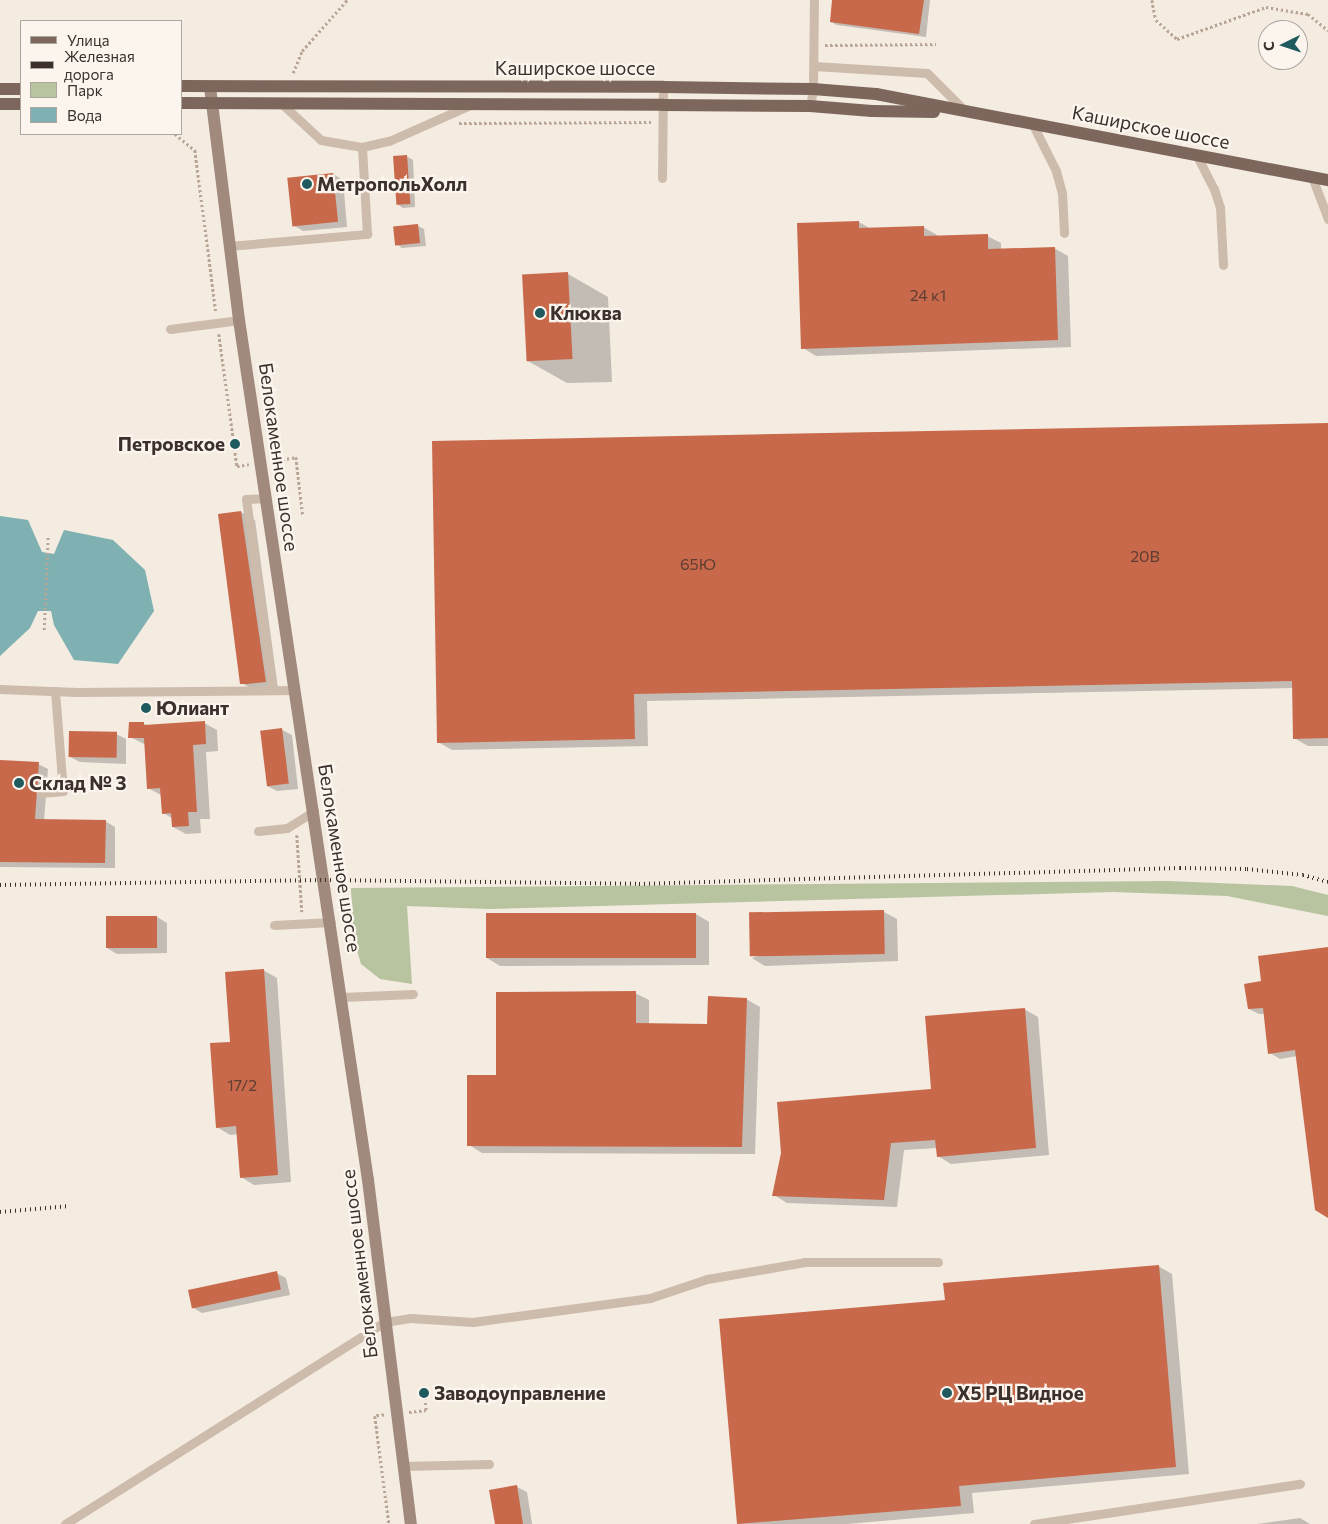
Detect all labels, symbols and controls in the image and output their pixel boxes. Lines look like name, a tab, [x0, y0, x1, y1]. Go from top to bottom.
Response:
legend	[20, 20, 182, 135]
north arrow	[1258, 20, 1308, 70]
text: Улица	[67, 31, 109, 49]
text: С	[1260, 41, 1277, 51]
text: Железная дорога	[64, 47, 135, 83]
street label: Каширское шоссе	[495, 57, 655, 79]
text: Парк	[67, 81, 103, 99]
street label: Каширское шоссе	[1070, 100, 1232, 154]
text: Вода	[67, 106, 102, 124]
place label: МетропольХолл	[317, 173, 467, 195]
marker: МетропольХолл	[301, 178, 313, 190]
house number: 24 к1	[910, 285, 946, 305]
place label: Клюква	[550, 302, 622, 324]
marker: Клюква	[534, 307, 546, 319]
street label: Белокаменное шоссе	[254, 361, 304, 553]
place label: Петровское	[118, 433, 225, 455]
marker: Петровское	[229, 438, 241, 450]
house number: 20В	[1130, 546, 1160, 566]
house number: 65Ю	[680, 554, 716, 574]
place label: Юлиант	[156, 697, 229, 719]
marker: Юлиант	[140, 702, 152, 714]
street label: Белокаменное шоссе	[314, 762, 366, 954]
place label: Склад № 3	[29, 772, 127, 794]
marker: Склад № 3	[13, 777, 25, 789]
house number: 17/2	[227, 1075, 257, 1095]
street label: Белокаменное шоссе	[336, 1168, 382, 1360]
place label: Заводоуправление	[434, 1382, 606, 1404]
place label: X5 РЦ Видное	[957, 1382, 1084, 1404]
marker: Заводоуправление	[418, 1387, 430, 1399]
marker: X5 РЦ Видное	[941, 1387, 953, 1399]

